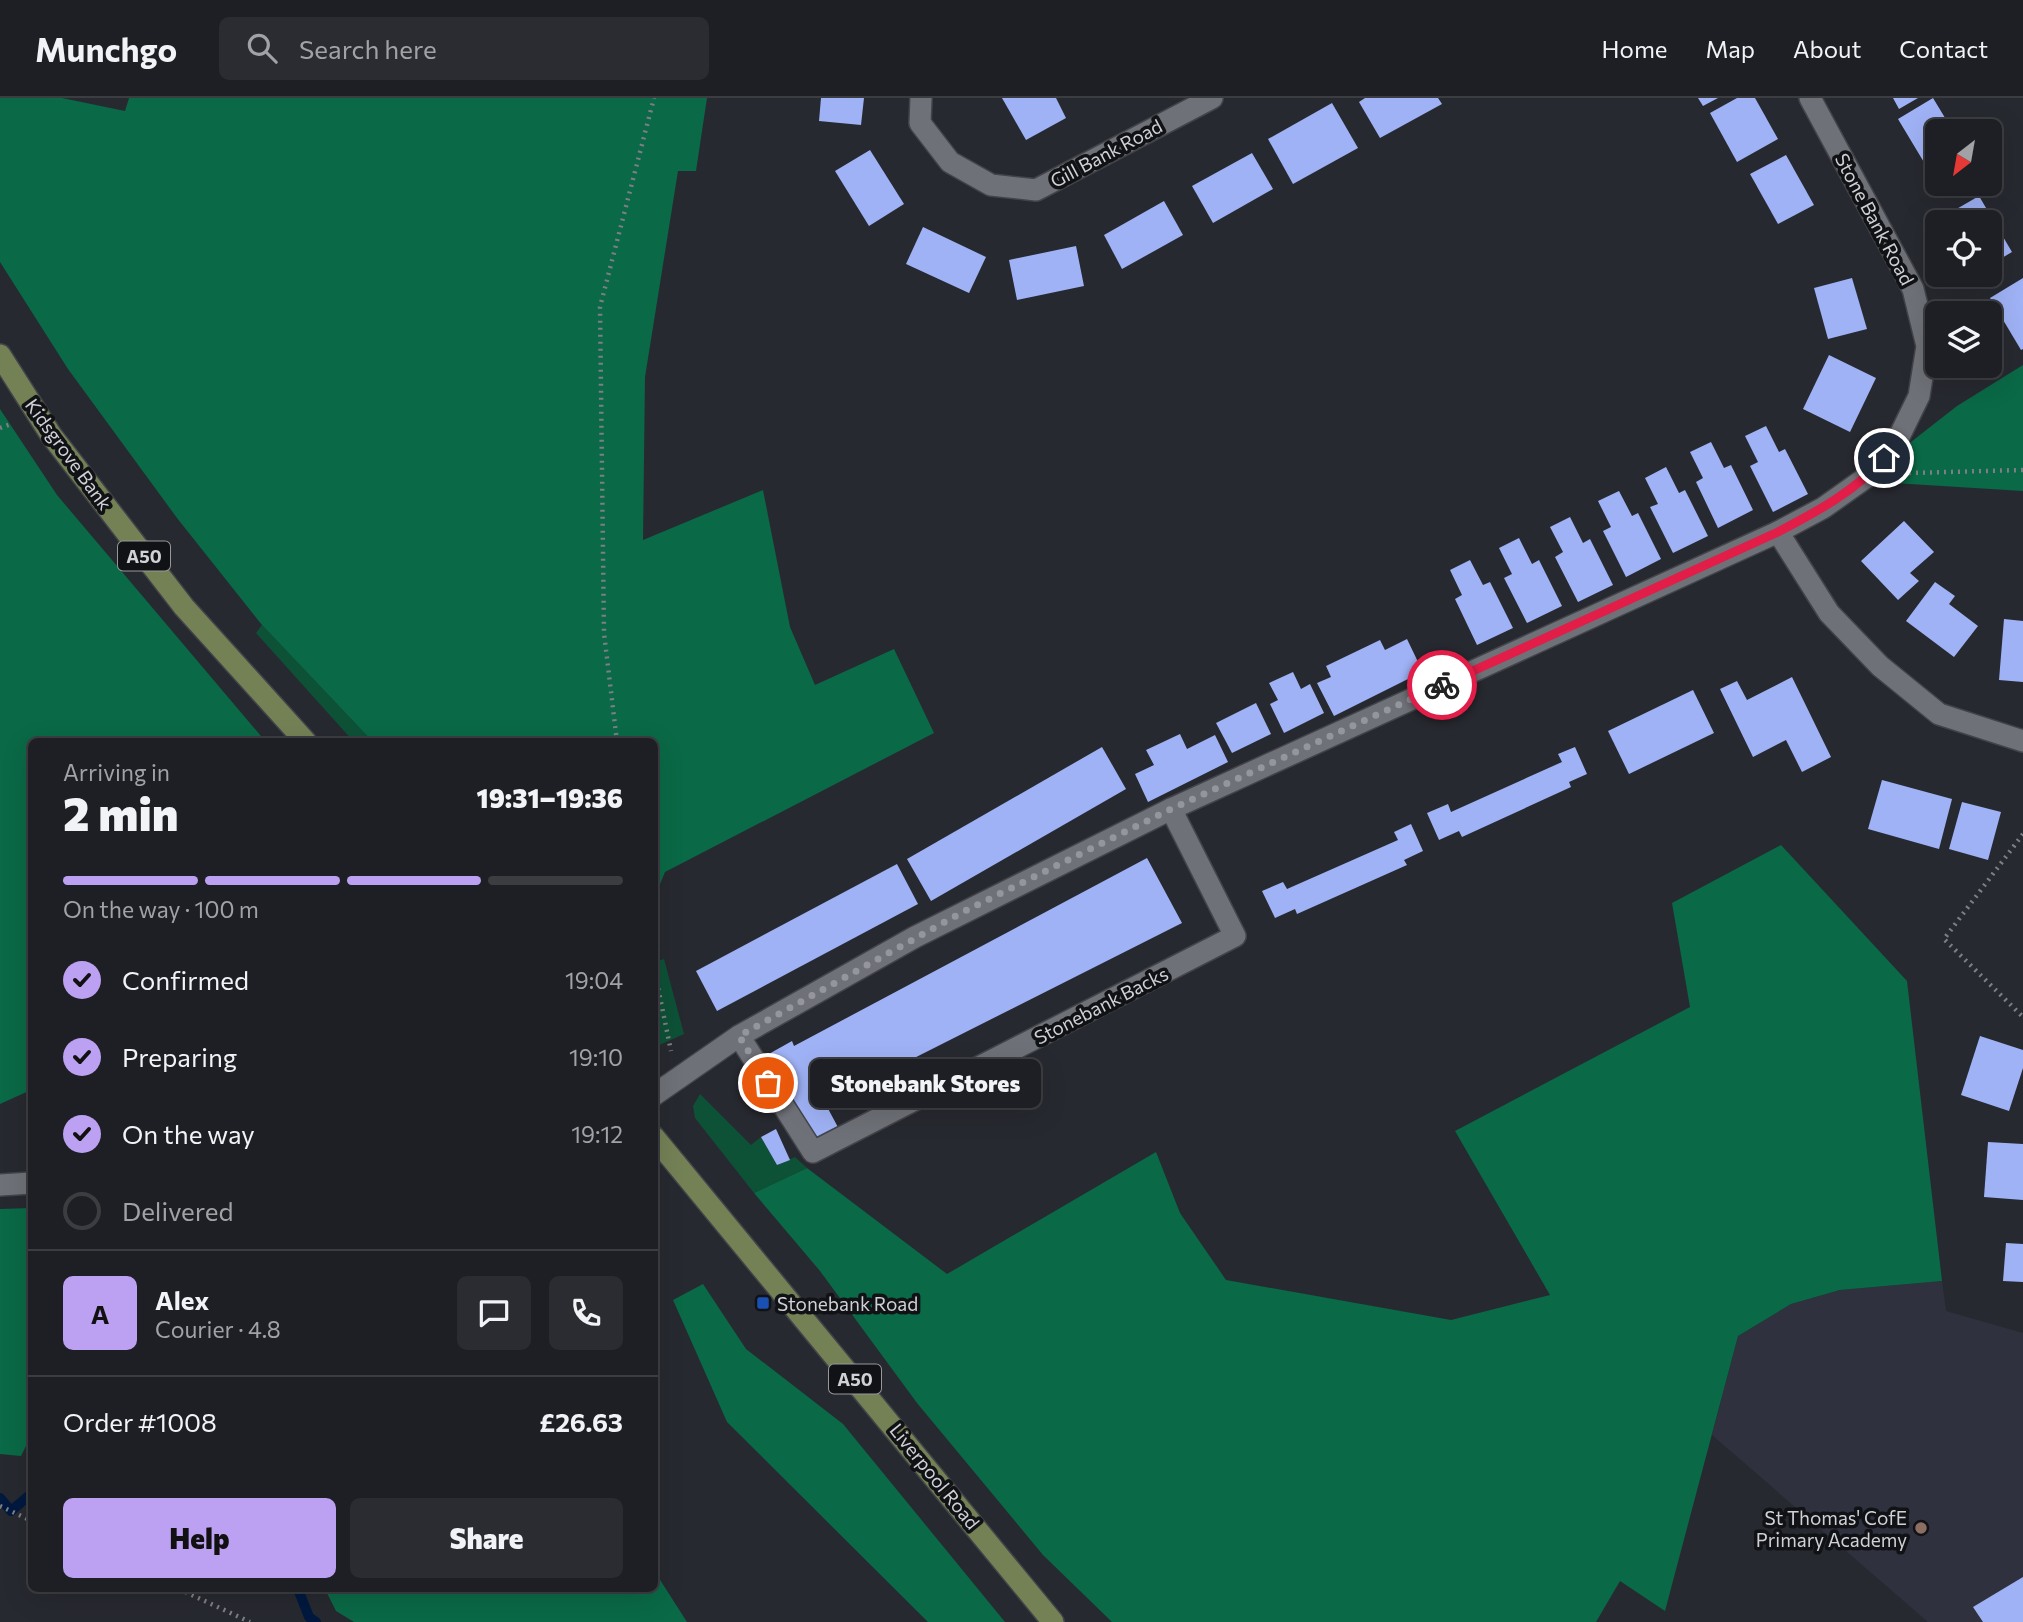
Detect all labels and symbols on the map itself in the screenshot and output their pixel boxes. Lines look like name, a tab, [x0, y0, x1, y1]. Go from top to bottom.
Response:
street label: Gill Bank Road	[1046, 114, 1166, 192]
north arrow	[1925, 119, 2002, 196]
street label: Stone Bank Road	[1831, 149, 1919, 289]
street label: Kidsgrove Bank	[21, 394, 117, 514]
pin	[1854, 428, 1914, 488]
road number: A50	[118, 542, 170, 570]
courier	[1407, 650, 1477, 720]
street label: Stonebank Backs	[1030, 961, 1172, 1049]
pin	[738, 1053, 798, 1113]
callout: Stonebank Stores	[810, 1058, 1041, 1108]
place label: Stonebank Road	[777, 1292, 918, 1315]
marker: Stonebank Road	[755, 1295, 771, 1311]
road number: A50	[829, 1364, 881, 1394]
street label: Liverpool Road	[885, 1418, 985, 1534]
place label: St Thomas' CofE Primary Academy	[1756, 1506, 1907, 1551]
marker: St Thomas' CofE Primary Academy	[1913, 1520, 1929, 1536]

